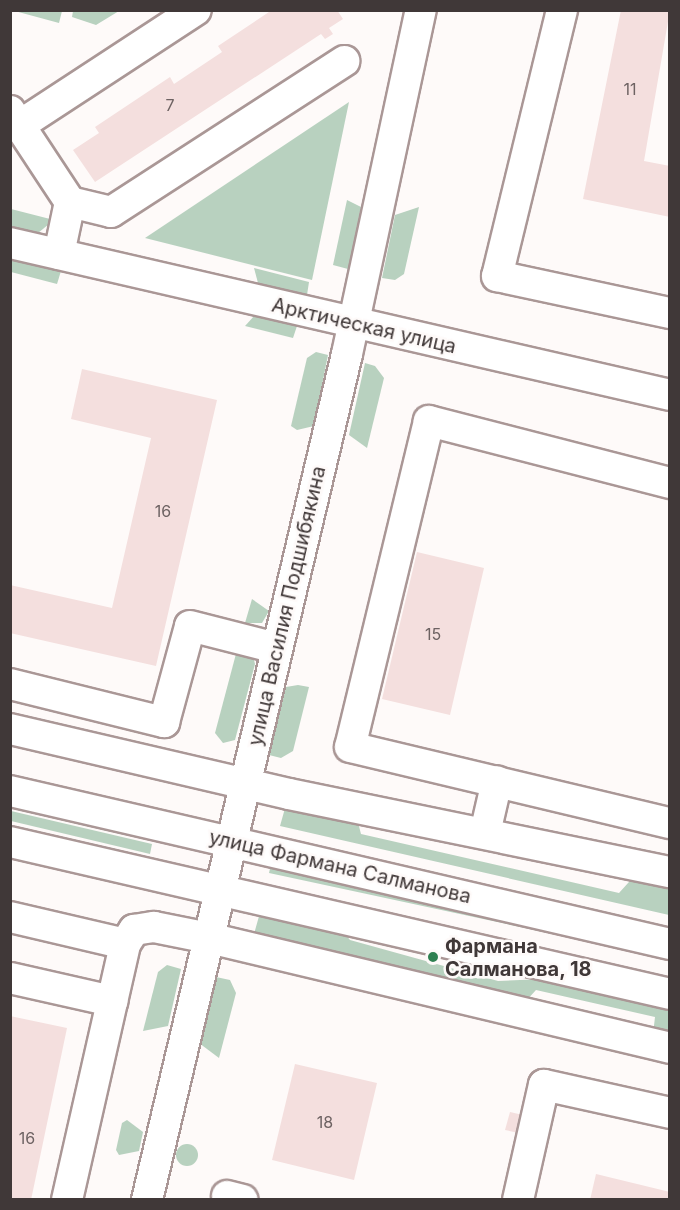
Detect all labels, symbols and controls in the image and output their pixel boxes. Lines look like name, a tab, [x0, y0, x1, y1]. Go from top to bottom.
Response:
house number: 11	[623, 79, 637, 99]
house number: 7	[165, 95, 175, 115]
street label: Арктическая улица	[269, 293, 459, 359]
street label: улица Василия Подшибякина	[243, 464, 331, 748]
house number: 16	[155, 501, 171, 521]
house number: 15	[425, 624, 441, 644]
street label: улица Фармана Салманова	[207, 825, 473, 909]
place label: Фармана Салманова, 18	[445, 934, 592, 981]
marker: Фармана Салманова, 18	[426, 950, 440, 964]
house number: 18	[317, 1112, 333, 1132]
house number: 16	[19, 1128, 35, 1148]

